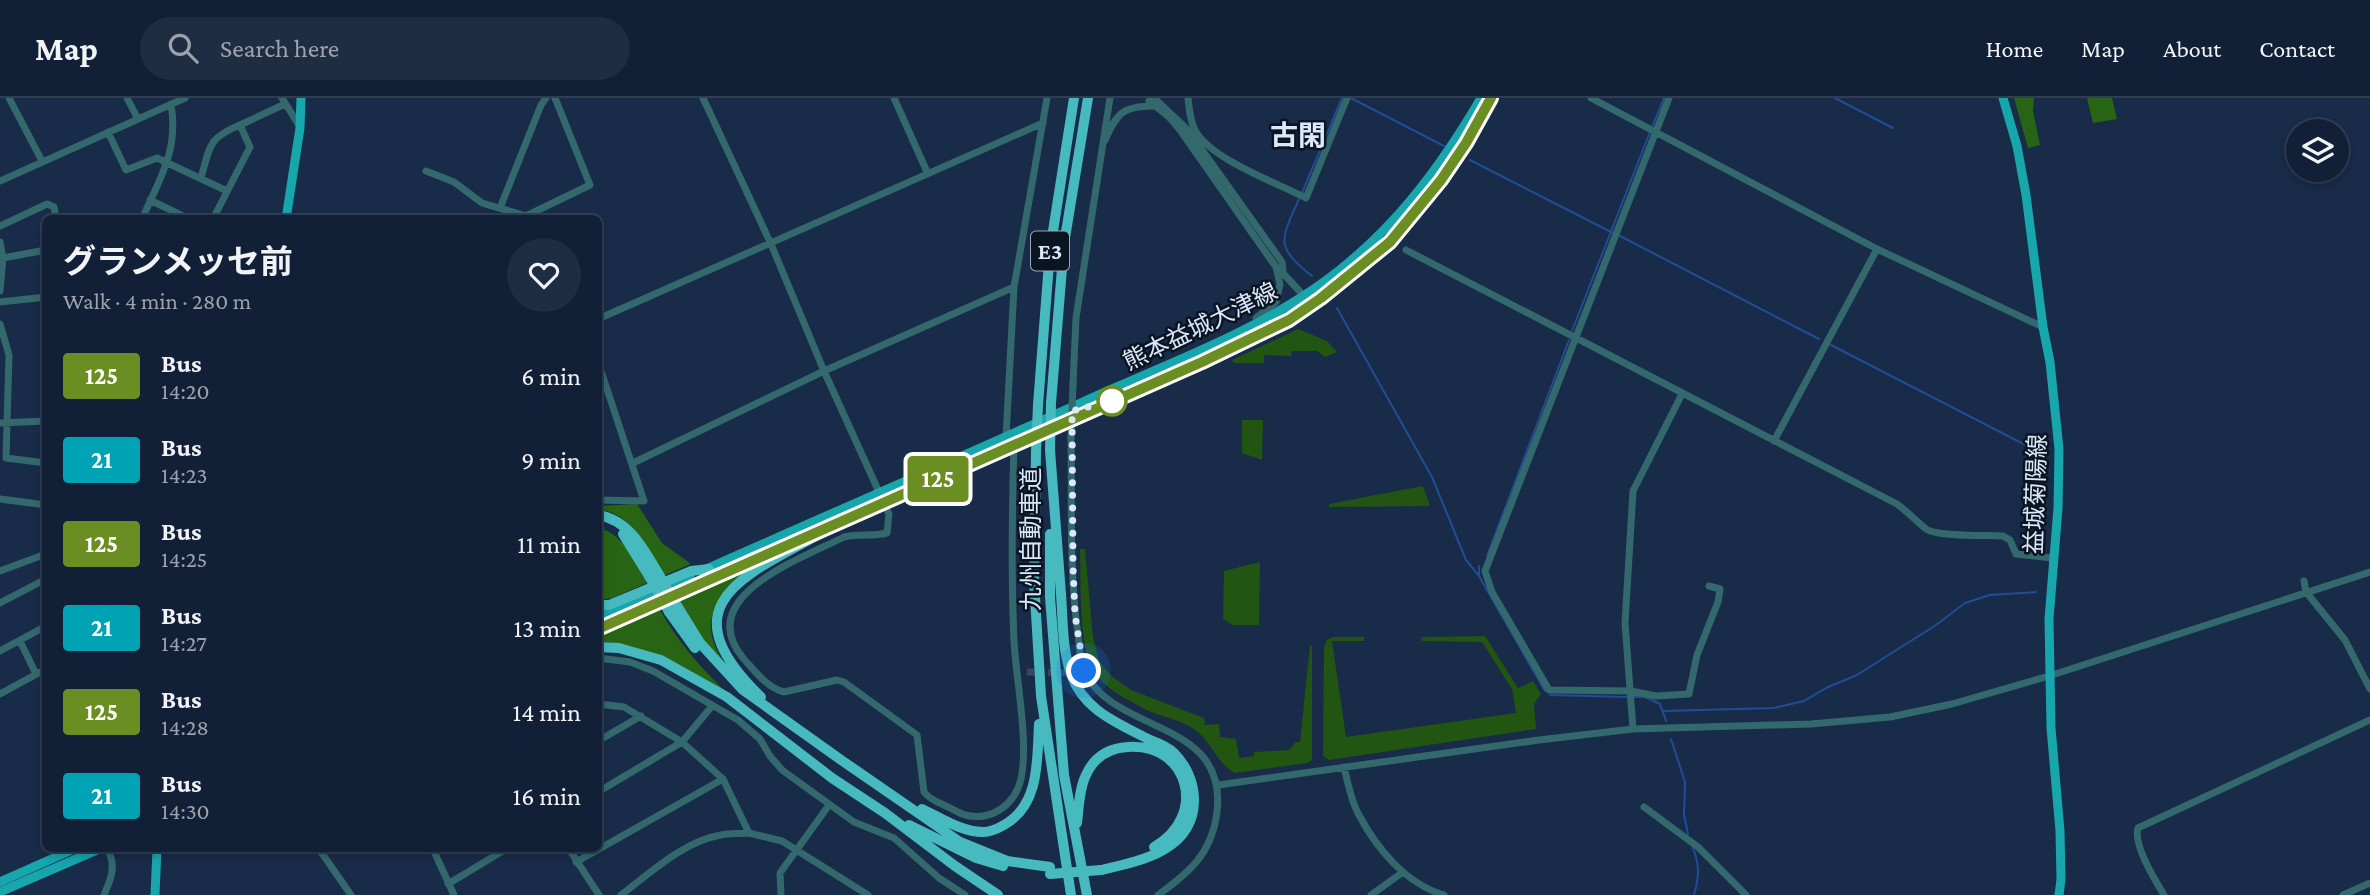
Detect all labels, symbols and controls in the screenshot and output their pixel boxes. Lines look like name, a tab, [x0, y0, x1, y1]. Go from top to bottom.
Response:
search box	[140, 17, 630, 80]
icon: search	[164, 29, 202, 67]
text: Map	[35, 30, 98, 67]
text: Search here	[220, 34, 339, 63]
text: Home	[1986, 35, 2043, 62]
text: Map	[2081, 35, 2125, 62]
text: About	[2163, 35, 2221, 62]
text: Contact	[2259, 35, 2335, 62]
map controls	[2286, 119, 2349, 182]
button: layers	[2286, 119, 2349, 182]
district label: 古閑	[1270, 120, 1326, 151]
road number: E3	[1031, 232, 1069, 270]
button: heart	[507, 238, 581, 312]
text: グランメッセ前	[63, 243, 293, 280]
street label: 熊本益城大津線	[1119, 277, 1281, 375]
text: Walk · 4 min · 280 m	[63, 288, 251, 314]
text: Bus	[161, 349, 202, 378]
text: 125	[85, 362, 118, 389]
text: 6 min	[521, 362, 581, 391]
text: 14:20	[161, 378, 210, 404]
unlabelled marker	[1097, 386, 1127, 416]
text: Bus	[161, 433, 202, 462]
street label: 益城菊陽線	[2019, 434, 2051, 554]
text: 21	[91, 446, 112, 473]
text: 9 min	[521, 446, 581, 475]
line badge: 125	[898, 456, 978, 502]
text: 14:23	[161, 462, 208, 488]
text: 125	[922, 465, 954, 492]
street label: 九州自動車道	[1017, 467, 1044, 611]
text: Bus	[161, 517, 202, 546]
text: 125	[85, 530, 118, 557]
text: 11 min	[517, 530, 581, 559]
text: 14:25	[161, 546, 207, 572]
text: Bus	[161, 601, 202, 630]
text: 21	[91, 614, 112, 641]
text: 13 min	[513, 614, 581, 643]
text: 14:27	[161, 630, 207, 656]
your location	[1066, 653, 1101, 688]
text: Bus	[161, 685, 202, 714]
text: 125	[85, 698, 118, 725]
text: 14 min	[513, 698, 581, 727]
text: 14:28	[161, 714, 209, 740]
text: Bus	[161, 769, 202, 798]
text: 21	[91, 782, 112, 809]
text: 16 min	[513, 782, 581, 811]
text: 14:30	[161, 798, 210, 824]

